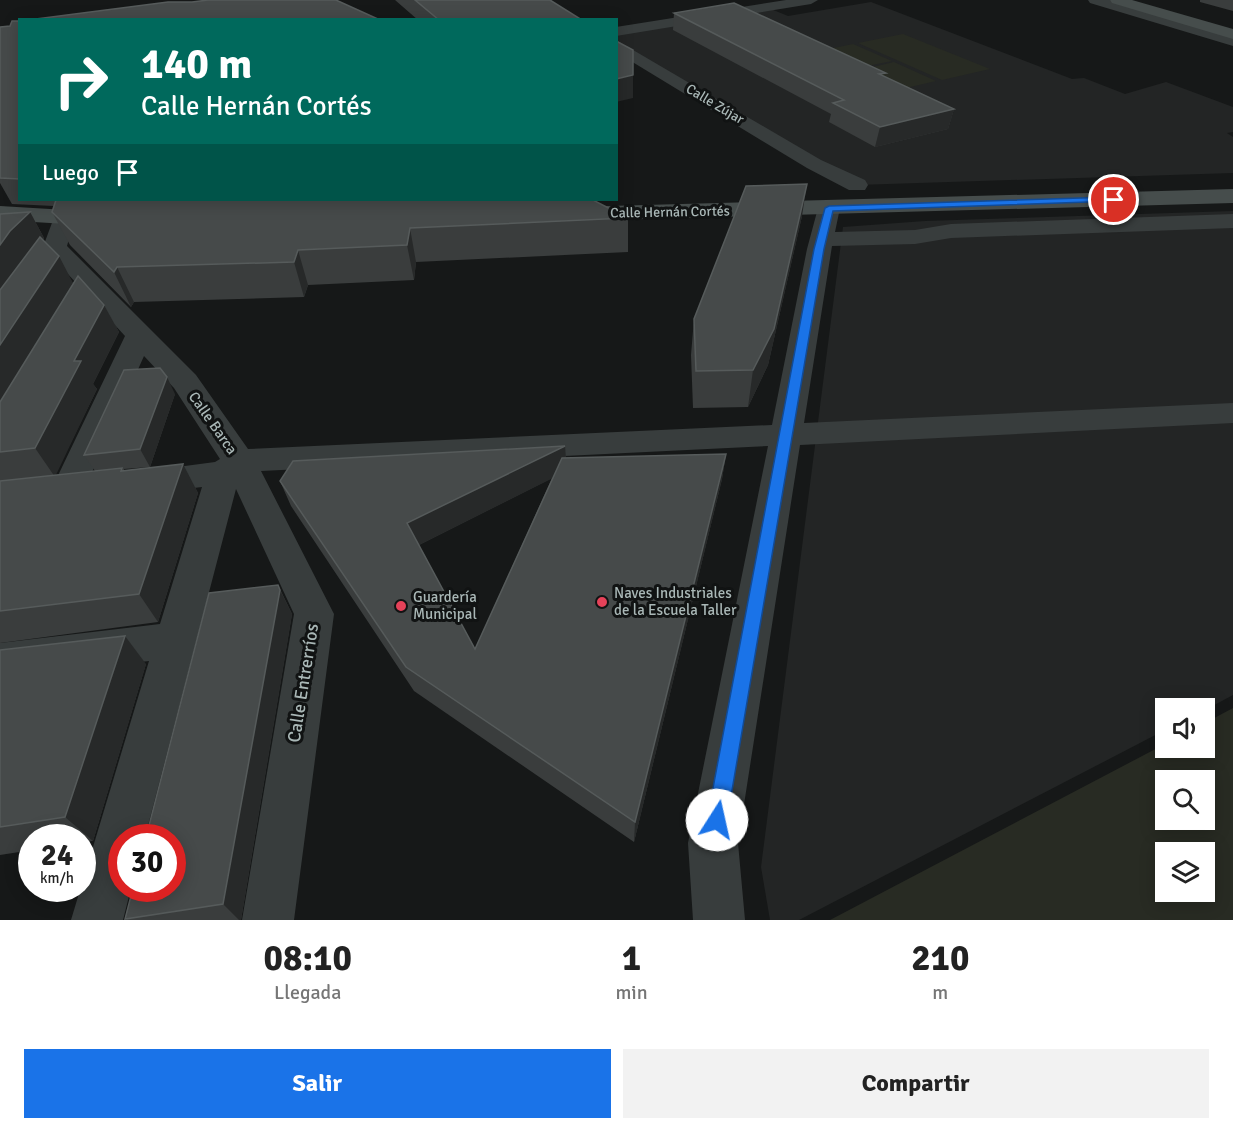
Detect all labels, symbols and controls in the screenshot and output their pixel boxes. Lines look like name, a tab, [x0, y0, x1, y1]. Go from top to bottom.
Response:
text: 140 m	[141, 39, 252, 90]
icon: right	[42, 42, 120, 120]
street label: Calle Zújar	[683, 80, 748, 128]
text: Calle Hernán Cortés	[141, 90, 371, 123]
icon: arrive	[111, 156, 144, 189]
text: Luego	[42, 159, 99, 186]
pin	[1088, 174, 1139, 225]
icon: arrive	[1097, 183, 1130, 216]
street label: Calle Hernán Cortés	[610, 202, 730, 222]
street label: Calle Barca	[185, 388, 241, 458]
place label: Naves Industriales de la Escuela Taller	[614, 584, 737, 619]
place label: Guardería Municipal	[413, 588, 477, 623]
marker: Naves Industriales de la Escuela Taller	[595, 595, 609, 609]
marker: Guardería Municipal	[394, 599, 408, 613]
street label: Calle Entrerríos	[283, 622, 323, 744]
map controls	[1155, 698, 1215, 902]
button: sound	[1155, 698, 1215, 758]
button: search	[1155, 770, 1215, 830]
position arrow	[685, 788, 749, 852]
speed limit sign: 30	[108, 824, 186, 902]
text: 24	[41, 837, 73, 874]
button: layers	[1155, 842, 1215, 902]
text: km/h	[40, 869, 74, 887]
text: 08:10	[264, 936, 352, 981]
text: 1	[622, 936, 641, 981]
text: 210	[911, 936, 969, 981]
text: Llegada	[274, 980, 341, 1005]
text: min	[615, 980, 648, 1005]
text: m	[932, 980, 948, 1005]
button: Salir	[24, 1049, 611, 1118]
button: Compartir	[623, 1049, 1209, 1118]

